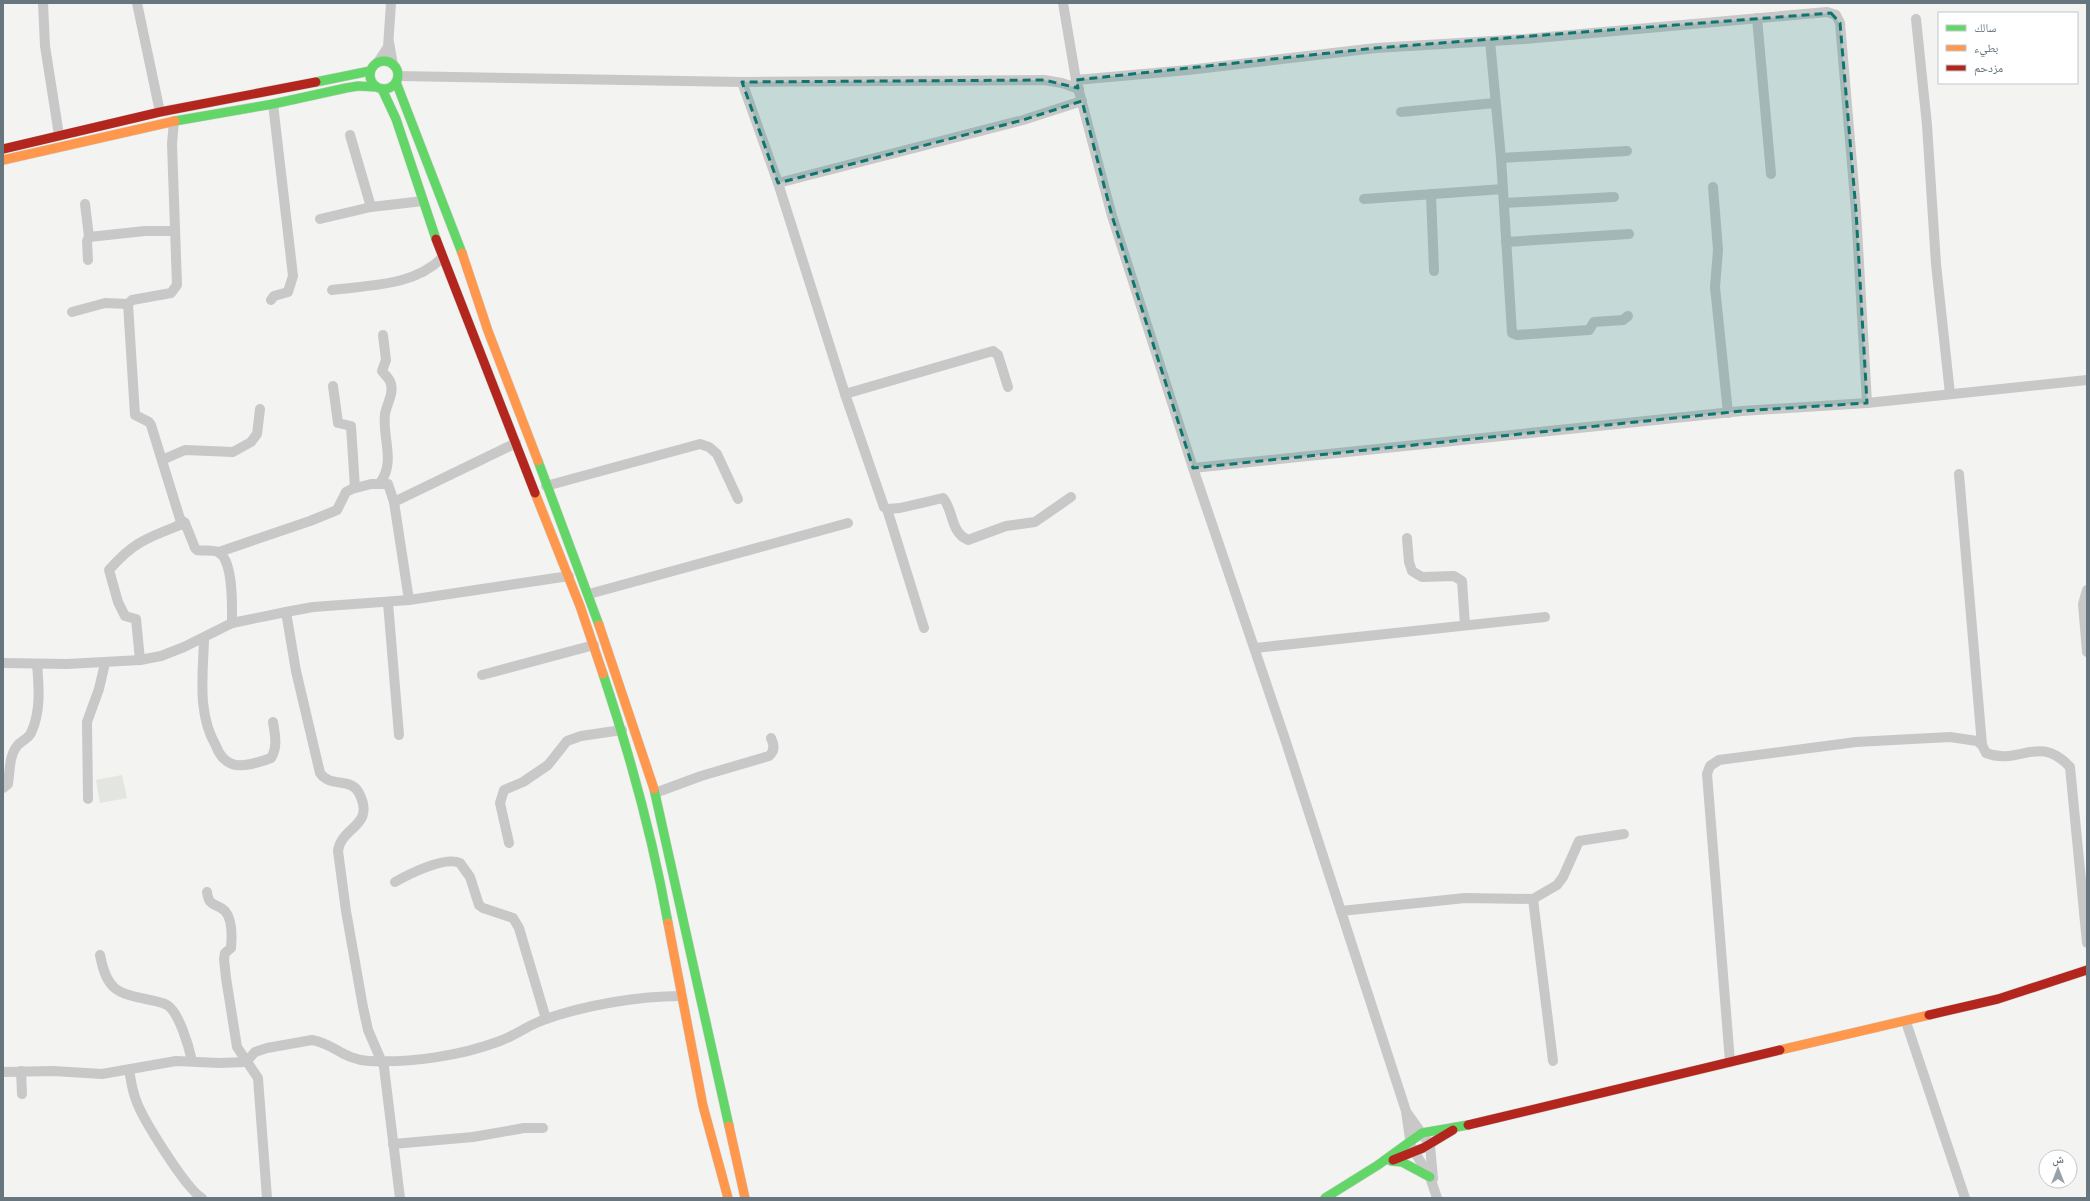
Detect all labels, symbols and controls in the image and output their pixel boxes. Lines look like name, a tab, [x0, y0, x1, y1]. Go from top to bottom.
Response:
legend	[1938, 12, 2078, 84]
text: سالك	[1974, 20, 1996, 35]
text: بطيء	[1974, 40, 1998, 58]
text: مزدحم	[1974, 60, 2003, 76]
north arrow	[2038, 1149, 2078, 1189]
text: ش	[2052, 1152, 2064, 1167]

